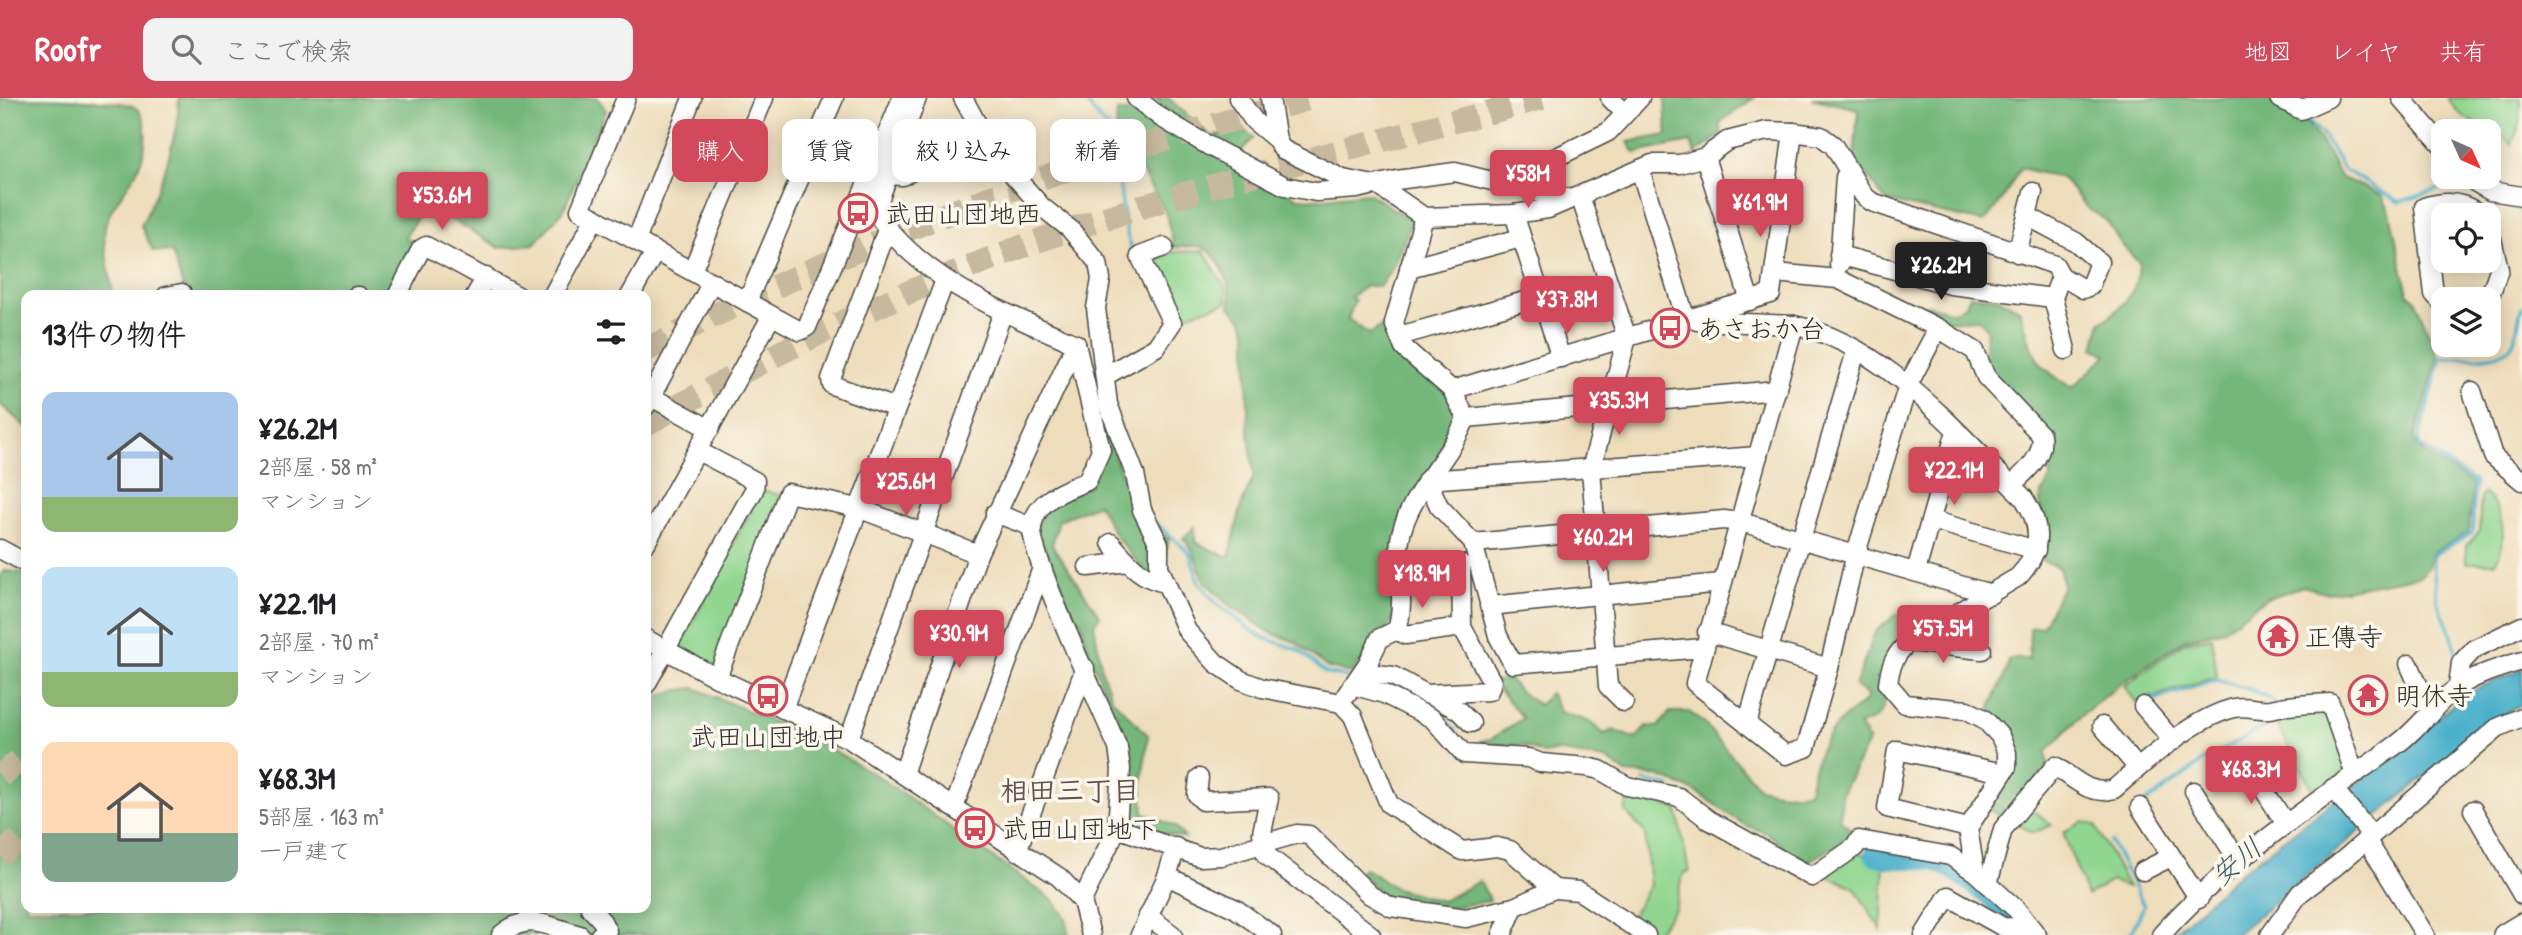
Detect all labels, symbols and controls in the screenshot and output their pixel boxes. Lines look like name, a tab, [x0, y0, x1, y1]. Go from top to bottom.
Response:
search box	[143, 18, 633, 81]
text: Roofr	[35, 27, 101, 71]
icon: search	[167, 30, 205, 68]
text: ここで検索	[223, 33, 353, 68]
text: 地図	[2244, 35, 2292, 67]
text: レイヤ	[2330, 35, 2401, 67]
text: 共有	[2439, 35, 2487, 67]
chip: 購入	[672, 119, 768, 182]
chip: 賃貸	[782, 119, 878, 182]
chip: 絞り込み	[892, 119, 1036, 182]
chip: 新着	[1050, 119, 1146, 182]
north arrow	[2431, 119, 2501, 189]
map controls	[2431, 119, 2501, 357]
pin: ¥58M	[1487, 150, 1569, 210]
text: ¥58M	[1506, 157, 1550, 188]
pin: ¥53.6M	[385, 172, 499, 232]
text: ¥53.6M	[413, 179, 471, 210]
pin: ¥61.9M	[1703, 180, 1817, 239]
text: ¥61.9M	[1732, 186, 1788, 217]
bus stop icon: 武田山団地西	[837, 192, 879, 234]
place label: 武田山団地西	[885, 196, 1041, 231]
button: locate	[2431, 203, 2501, 273]
pin: ¥26.2M	[1884, 242, 1998, 302]
text: ¥26.2M	[1911, 249, 1971, 280]
pin: ¥37.8M	[1510, 276, 1624, 336]
text: ¥37.8M	[1537, 283, 1597, 314]
button: layers	[2431, 287, 2501, 357]
bus stop icon: あさおか台	[1649, 307, 1691, 349]
place label: あさおか台	[1697, 311, 1825, 346]
icon: filters	[592, 313, 630, 351]
text: 13件の物件	[42, 314, 186, 354]
pin: ¥35.3M	[1562, 378, 1676, 437]
text: ¥35.3M	[1589, 384, 1649, 415]
text: ¥26.2M	[259, 408, 337, 448]
icon: home	[98, 420, 182, 504]
pin: ¥22.1M	[1897, 448, 2011, 507]
text: 2部屋 · 58 m²	[259, 451, 377, 482]
text: ¥22.1M	[1924, 454, 1984, 485]
pin: ¥25.6M	[849, 458, 963, 518]
text: ¥25.6M	[877, 465, 935, 496]
text: マンション	[259, 485, 373, 516]
pin: ¥60.2M	[1546, 514, 1660, 574]
text: ¥60.2M	[1573, 521, 1633, 552]
pin: ¥18.9M	[1365, 550, 1479, 610]
text: ¥18.9M	[1394, 557, 1450, 588]
text: ¥22.1M	[259, 583, 336, 623]
icon: home	[98, 595, 182, 679]
pin: ¥57.5M	[1886, 606, 2000, 665]
pin: ¥30.9M	[902, 610, 1016, 670]
text: ¥57.5M	[1913, 612, 1973, 643]
temple icon: 正傳寺	[2257, 615, 2299, 657]
text: ¥30.9M	[930, 617, 988, 648]
place label: 正傳寺	[2305, 619, 2383, 654]
text: 2部屋 · 70 m²	[259, 626, 379, 657]
text: マンション	[259, 660, 373, 691]
temple icon: 明休寺	[2347, 674, 2389, 716]
bus stop icon: 武田山団地中	[747, 675, 789, 717]
place label: 明休寺	[2395, 678, 2473, 713]
place label: 武田山団地中	[690, 719, 846, 754]
pin: ¥68.3M	[2194, 746, 2308, 806]
text: ¥68.3M	[2222, 753, 2280, 784]
text: ¥68.3M	[259, 758, 336, 798]
icon: home	[98, 770, 182, 854]
district label: 相田三丁目	[1000, 771, 1140, 809]
text: 5部屋 · 163 m²	[259, 801, 384, 832]
bus stop icon: 武田山団地下	[954, 807, 996, 849]
place label: 武田山団地下	[1002, 811, 1158, 846]
water label: 安川	[2202, 828, 2270, 894]
text: 一戸建て	[259, 835, 351, 866]

